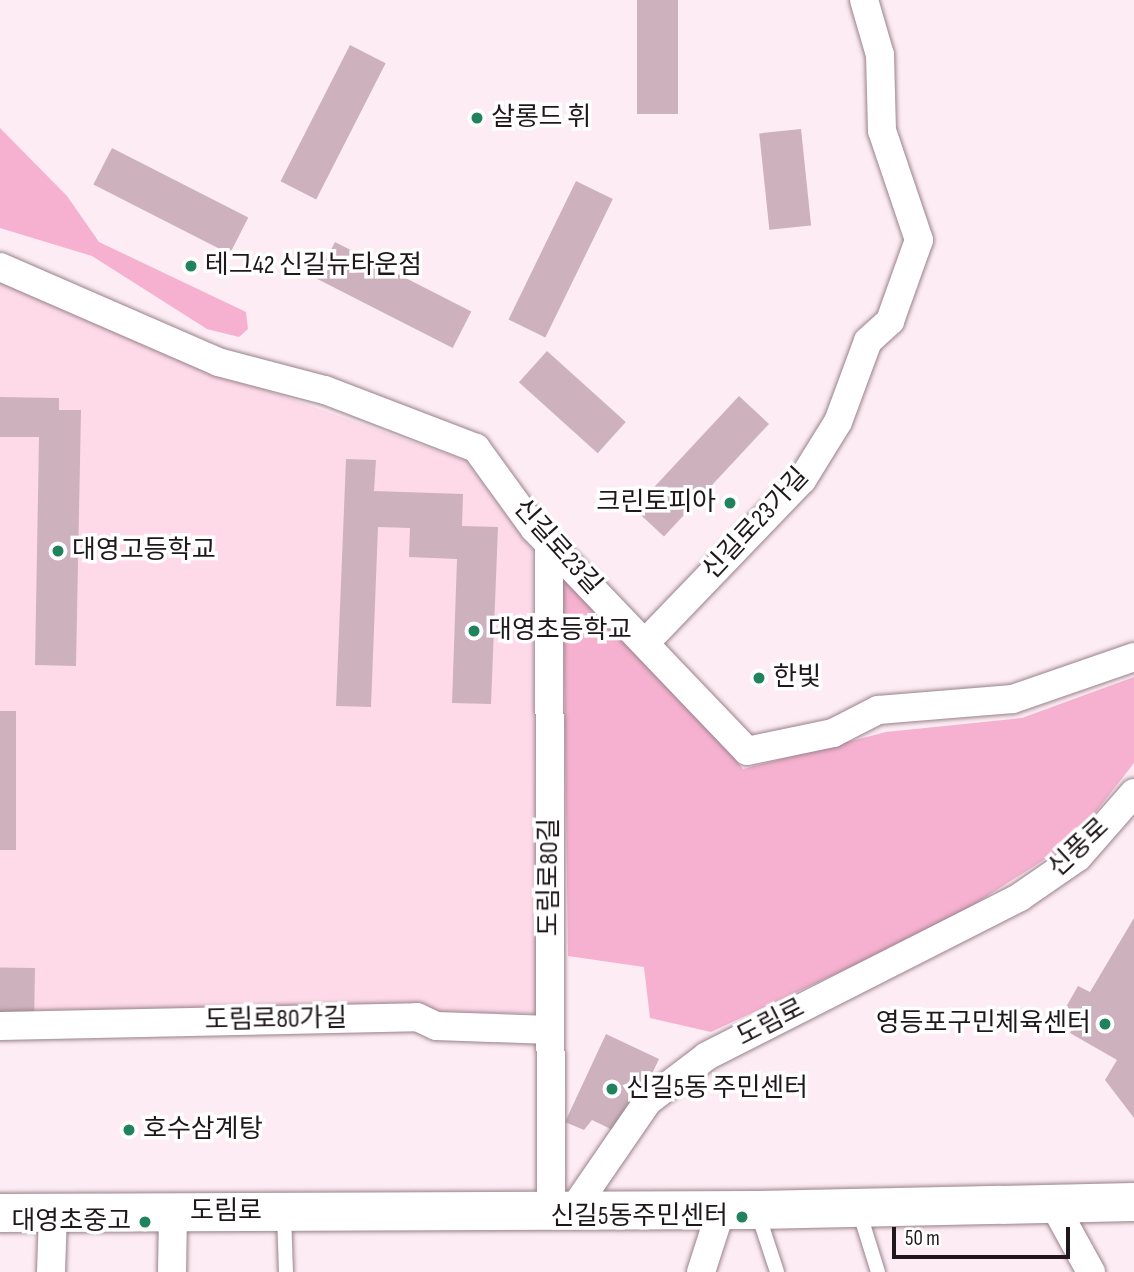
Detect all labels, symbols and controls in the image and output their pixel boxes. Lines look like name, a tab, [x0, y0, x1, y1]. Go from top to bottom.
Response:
place label: 살롱드 휘	[491, 102, 591, 134]
marker: 살롱드 휘	[469, 110, 485, 126]
place label: 테그42 신길뉴타운점	[205, 250, 422, 282]
marker: 테그42 신길뉴타운점	[183, 258, 199, 274]
street label: 신길로23가길	[696, 462, 816, 586]
place label: 크린토피아	[596, 487, 716, 519]
street label: 신길로23길	[506, 493, 608, 601]
marker: 크린토피아	[722, 495, 738, 511]
place label: 대영고등학교	[72, 535, 216, 567]
marker: 대영고등학교	[50, 543, 66, 559]
place label: 대영초등학교	[488, 615, 632, 647]
marker: 대영초등학교	[466, 623, 482, 639]
place label: 한빛	[773, 662, 821, 694]
marker: 한빛	[751, 670, 767, 686]
street label: 신풍로	[1042, 812, 1116, 884]
street label: 도림로80길	[534, 818, 566, 936]
street label: 도림로	[732, 993, 810, 1053]
street label: 도림로80가길	[204, 1003, 348, 1037]
place label: 영등포구민체육센터	[876, 1008, 1091, 1040]
marker: 영등포구민체육센터	[1097, 1016, 1113, 1032]
place label: 신길5동 주민센터	[626, 1073, 808, 1105]
marker: 신길5동 주민센터	[604, 1081, 620, 1097]
place label: 호수삼계탕	[143, 1114, 263, 1146]
marker: 호수삼계탕	[121, 1122, 137, 1138]
street label: 도림로	[190, 1196, 262, 1228]
place label: 신길5동주민센터	[550, 1201, 728, 1233]
place label: 대영초중고	[11, 1206, 131, 1238]
marker: 신길5동주민센터	[734, 1209, 750, 1225]
scale bar	[896, 1212, 1074, 1256]
marker: 대영초중고	[137, 1214, 153, 1230]
text: 50 m	[905, 1226, 940, 1251]

